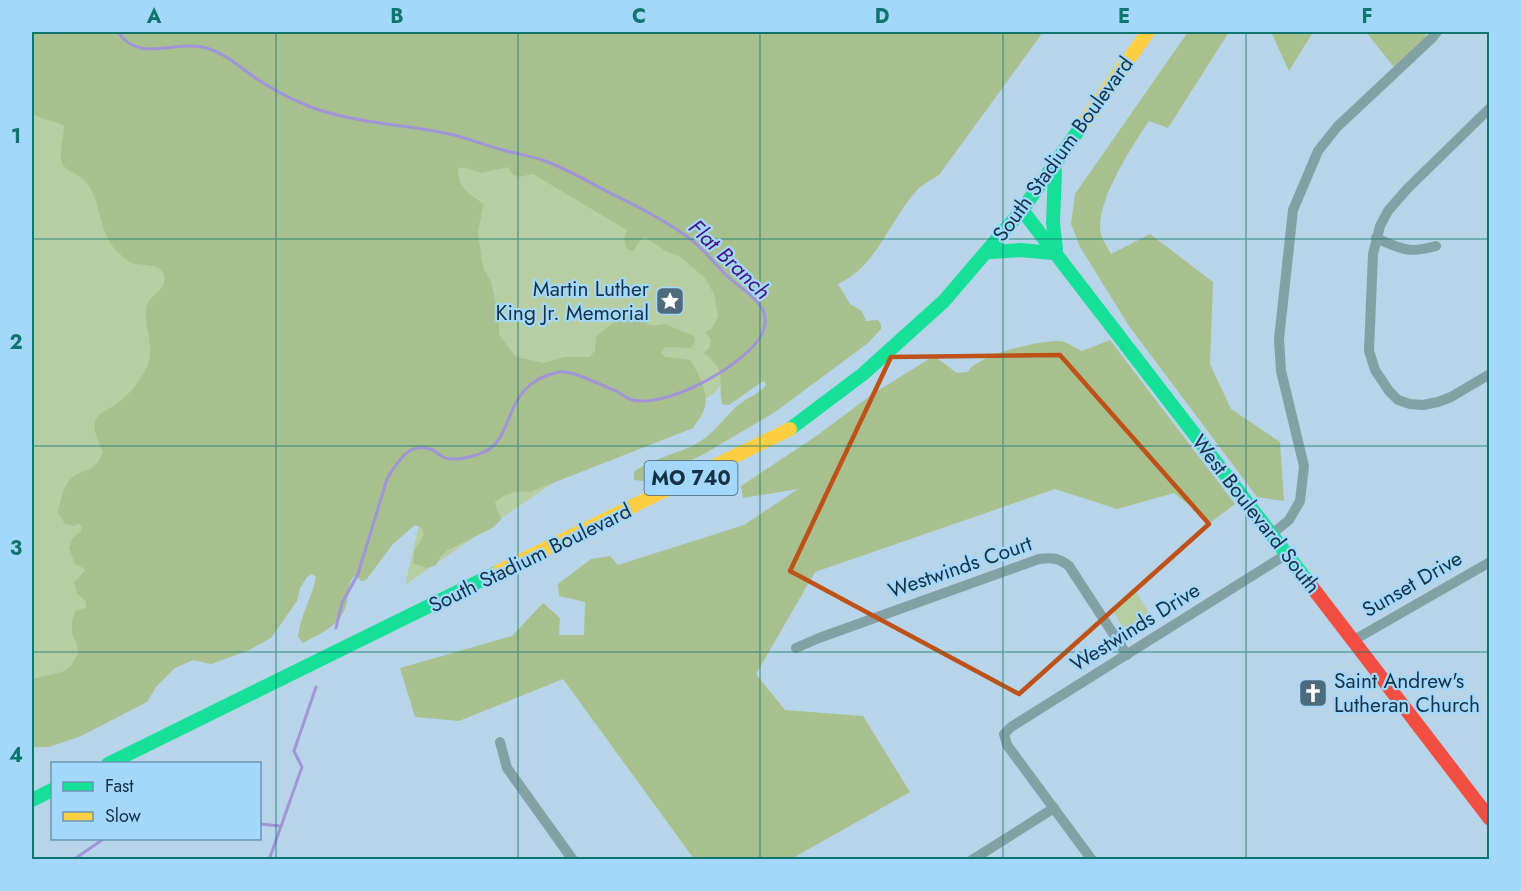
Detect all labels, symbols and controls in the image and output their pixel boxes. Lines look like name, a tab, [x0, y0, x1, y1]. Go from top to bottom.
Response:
text: A	[146, 2, 162, 31]
text: B	[390, 2, 404, 31]
text: C	[632, 2, 646, 31]
text: D	[875, 2, 889, 31]
text: E	[1118, 2, 1130, 31]
text: F	[1361, 2, 1373, 31]
street label: South Stadium Boulevard	[986, 50, 1140, 248]
text: 1	[11, 122, 21, 151]
water label: Flat Branch	[682, 212, 778, 306]
place label: Martin Luther King Jr. Memorial	[496, 274, 650, 328]
place icon: Martin Luther King Jr. Memorial	[654, 285, 686, 317]
text: 2	[9, 328, 23, 357]
street label: West Boulevard South	[1184, 428, 1328, 600]
road number: MO 740	[644, 461, 738, 495]
street label: South Stadium Boulevard	[424, 496, 636, 620]
street label: Westwinds Court	[884, 528, 1036, 606]
text: 3	[10, 534, 22, 563]
street label: Sunset Drive	[1356, 543, 1468, 625]
street label: Westwinds Drive	[1064, 575, 1206, 679]
place label: Saint Andrew's Lutheran Church	[1334, 666, 1480, 720]
church icon: Saint Andrew's Lutheran Church	[1297, 677, 1329, 709]
text: 4	[9, 741, 23, 770]
legend	[51, 762, 261, 840]
text: Fast	[105, 773, 134, 799]
text: Slow	[105, 803, 142, 829]

